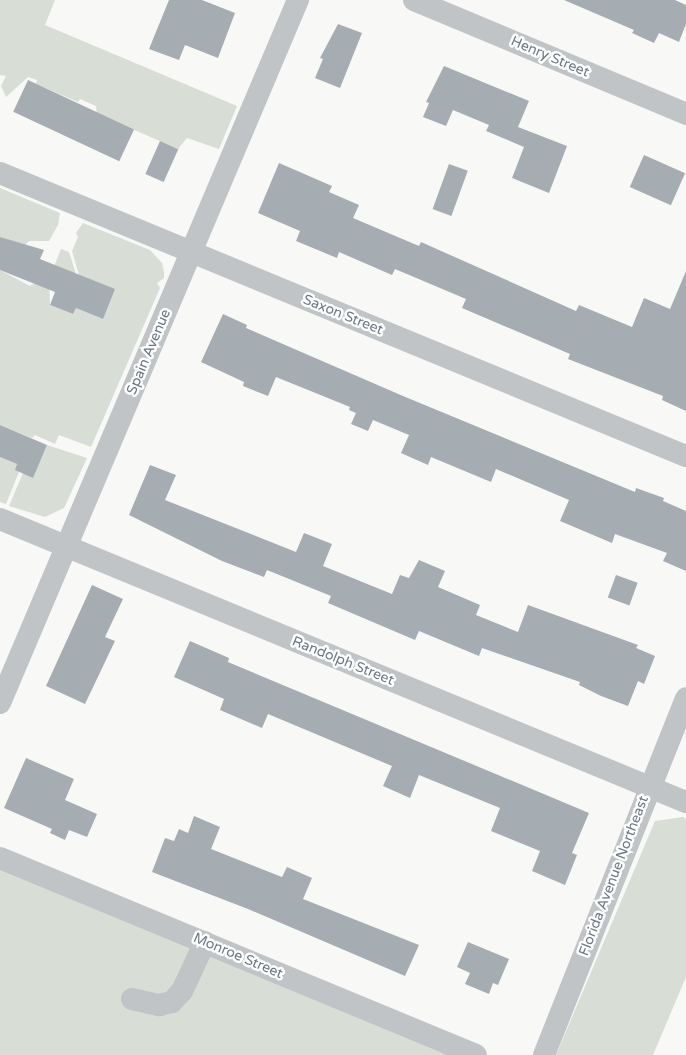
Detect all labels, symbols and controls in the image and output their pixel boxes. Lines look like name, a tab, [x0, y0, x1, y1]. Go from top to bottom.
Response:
street label: Henry Street	[508, 33, 592, 81]
street label: Saxon Street	[301, 291, 385, 339]
street label: Spain Avenue	[123, 307, 175, 397]
street label: Randolph Street	[290, 633, 396, 689]
street label: Florida Avenue Northeast	[576, 794, 652, 958]
street label: Monroe Street	[191, 930, 285, 982]

